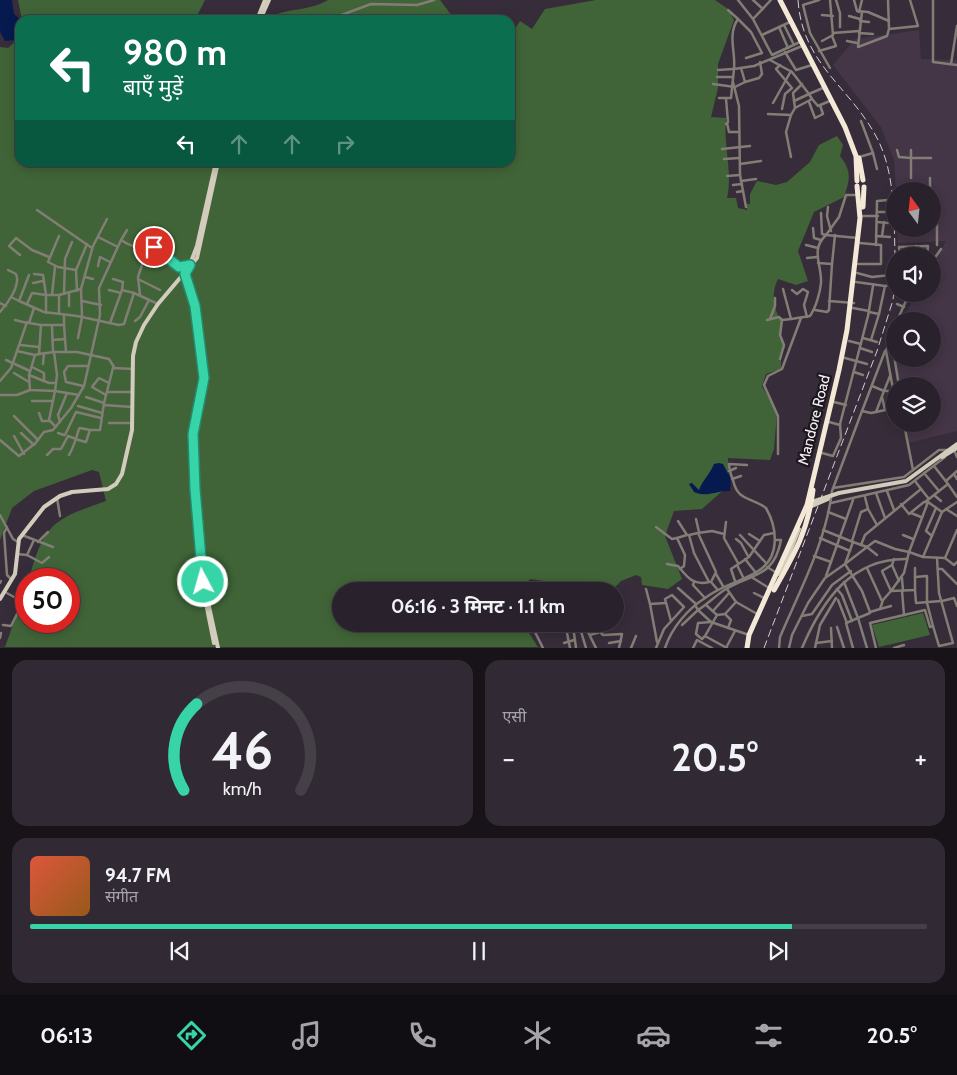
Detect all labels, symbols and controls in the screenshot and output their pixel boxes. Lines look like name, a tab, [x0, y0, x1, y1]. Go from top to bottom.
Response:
text: 980 m	[123, 31, 227, 74]
icon: left	[40, 35, 105, 100]
text: बाएँ मुड़ें	[123, 74, 183, 101]
icon: left	[172, 130, 200, 158]
icon: ahead	[225, 130, 253, 158]
icon: ahead	[278, 130, 306, 158]
icon: right	[331, 130, 359, 158]
north arrow	[886, 182, 941, 238]
map controls	[886, 182, 941, 432]
pin	[133, 226, 175, 268]
icon: arrive	[140, 233, 168, 261]
button: sound	[886, 247, 941, 302]
button: search	[886, 312, 941, 367]
street label: Mandore Road	[794, 373, 834, 467]
button: layers	[886, 377, 941, 432]
position arrow	[176, 555, 228, 607]
speed limit sign: 50	[15, 568, 80, 633]
text: 06:16 · 3 मिनट · 1.1 km	[391, 595, 565, 618]
text: एसी	[503, 707, 526, 726]
text: 46	[211, 719, 273, 782]
text: 20.5°	[672, 734, 758, 781]
text: −	[503, 741, 515, 775]
text: +	[915, 741, 927, 775]
text: km/h	[223, 778, 262, 799]
text: 94.7 FM	[105, 864, 171, 887]
text: संगीत	[105, 887, 138, 906]
icon: previous	[166, 937, 194, 965]
icon: pause	[465, 937, 493, 965]
icon: next	[764, 937, 792, 965]
icon: directions	[174, 1018, 209, 1053]
icon: music	[289, 1018, 324, 1053]
icon: phone	[405, 1018, 440, 1053]
icon: climate	[520, 1018, 555, 1053]
icon: car	[636, 1018, 671, 1053]
icon: filters	[751, 1018, 786, 1053]
text: 06:13	[40, 1022, 93, 1049]
text: 20.5°	[867, 1022, 917, 1049]

